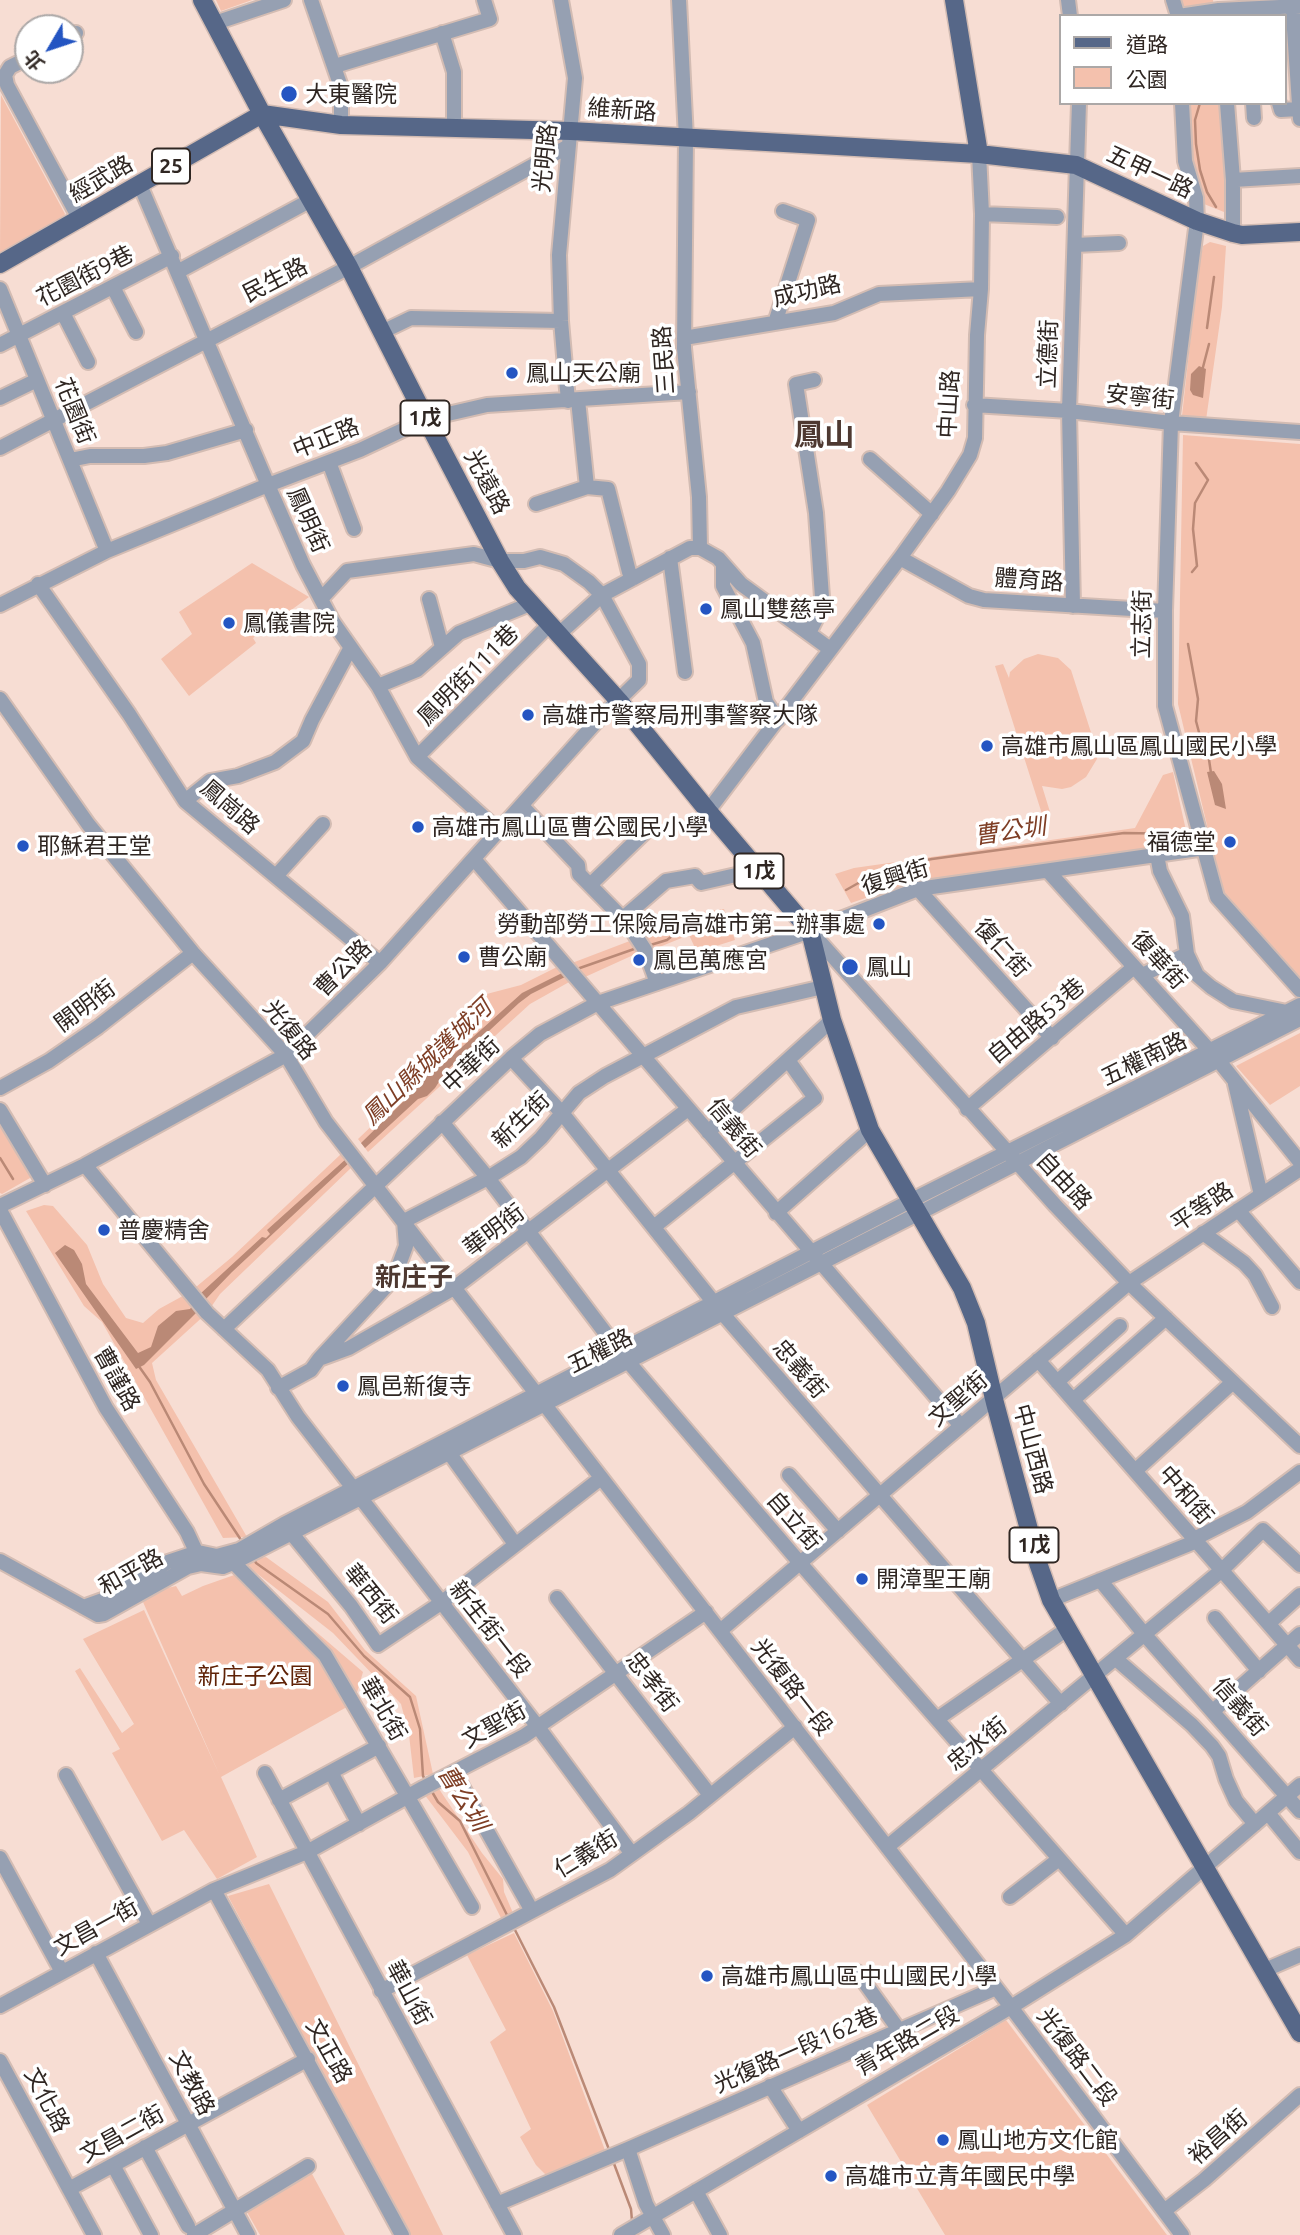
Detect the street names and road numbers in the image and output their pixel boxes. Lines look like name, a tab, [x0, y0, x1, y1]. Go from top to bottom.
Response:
street label: 維新路	[587, 94, 657, 126]
street label: 光明路	[528, 122, 562, 194]
street label: 五甲一路	[1102, 140, 1198, 204]
road number: 25	[152, 148, 190, 184]
street label: 經武路	[64, 150, 138, 208]
street label: 花園街9巷	[32, 240, 138, 312]
street label: 民生路	[238, 252, 312, 308]
street label: 成功路	[770, 270, 844, 312]
street label: 立德街	[1033, 319, 1063, 389]
street label: 三民路	[648, 325, 680, 395]
street label: 中山路	[933, 369, 965, 439]
street label: 花園街	[49, 374, 101, 448]
street label: 安寧街	[1104, 380, 1176, 414]
road number: 1戊	[400, 400, 450, 436]
street label: 中正路	[289, 412, 363, 464]
street label: 光遠路	[459, 445, 515, 519]
street label: 鳳明街	[281, 483, 335, 557]
street label: 體育路	[994, 564, 1064, 596]
street label: 立志街	[1128, 589, 1156, 659]
street label: 鳳明街111巷	[412, 619, 524, 731]
street label: 鳳崗路	[195, 774, 265, 840]
road number: 1戊	[734, 854, 784, 888]
street label: 復興街	[858, 854, 932, 900]
street label: 復仁街	[969, 913, 1035, 983]
street label: 復華街	[1126, 925, 1192, 995]
street label: 曹公路	[309, 934, 377, 1002]
street label: 自由路53巷	[982, 973, 1090, 1069]
street label: 開明街	[49, 974, 121, 1038]
street label: 光復路	[258, 995, 322, 1065]
street label: 五權南路	[1097, 1026, 1191, 1092]
street label: 中華街	[436, 1031, 506, 1099]
street label: 新生街	[487, 1086, 555, 1154]
street label: 信義街	[701, 1093, 767, 1163]
street label: 自由路	[1030, 1146, 1098, 1216]
street label: 平等路	[1166, 1176, 1238, 1238]
street label: 華明街	[458, 1198, 530, 1262]
street label: 五權路	[563, 1323, 637, 1379]
street label: 忠義街	[767, 1334, 833, 1404]
street label: 曹謹路	[88, 1342, 146, 1416]
street label: 文聖街	[923, 1366, 993, 1432]
street label: 中山西路	[1008, 1401, 1058, 1497]
street label: 中和街	[1153, 1460, 1219, 1530]
street label: 自立街	[761, 1486, 827, 1556]
road number: 1戊	[1010, 1528, 1058, 1562]
street label: 和平路	[94, 1543, 168, 1601]
street label: 華西街	[339, 1559, 403, 1629]
street label: 新生街一段	[444, 1575, 536, 1683]
street label: 光復路一段	[746, 1633, 838, 1741]
street label: 忠孝街	[620, 1646, 684, 1718]
street label: 華北街	[354, 1672, 412, 1746]
street label: 信義街	[1207, 1672, 1273, 1742]
street label: 文聖街	[457, 1696, 531, 1754]
street label: 忠水街	[942, 1712, 1012, 1776]
street label: 仁義街	[549, 1824, 623, 1884]
street label: 文昌一街	[49, 1893, 143, 1961]
street label: 華山街	[381, 1956, 437, 2030]
street label: 青年路二段	[850, 2000, 964, 2082]
street label: 光復路一段162巷	[710, 2001, 882, 2099]
street label: 光復路二段	[1031, 2003, 1123, 2111]
street label: 文正路	[300, 2014, 358, 2088]
street label: 文教路	[164, 2046, 220, 2120]
street label: 文化路	[19, 2063, 75, 2137]
street label: 文昌二街	[75, 2100, 169, 2168]
street label: 裕昌街	[1183, 2104, 1253, 2170]

